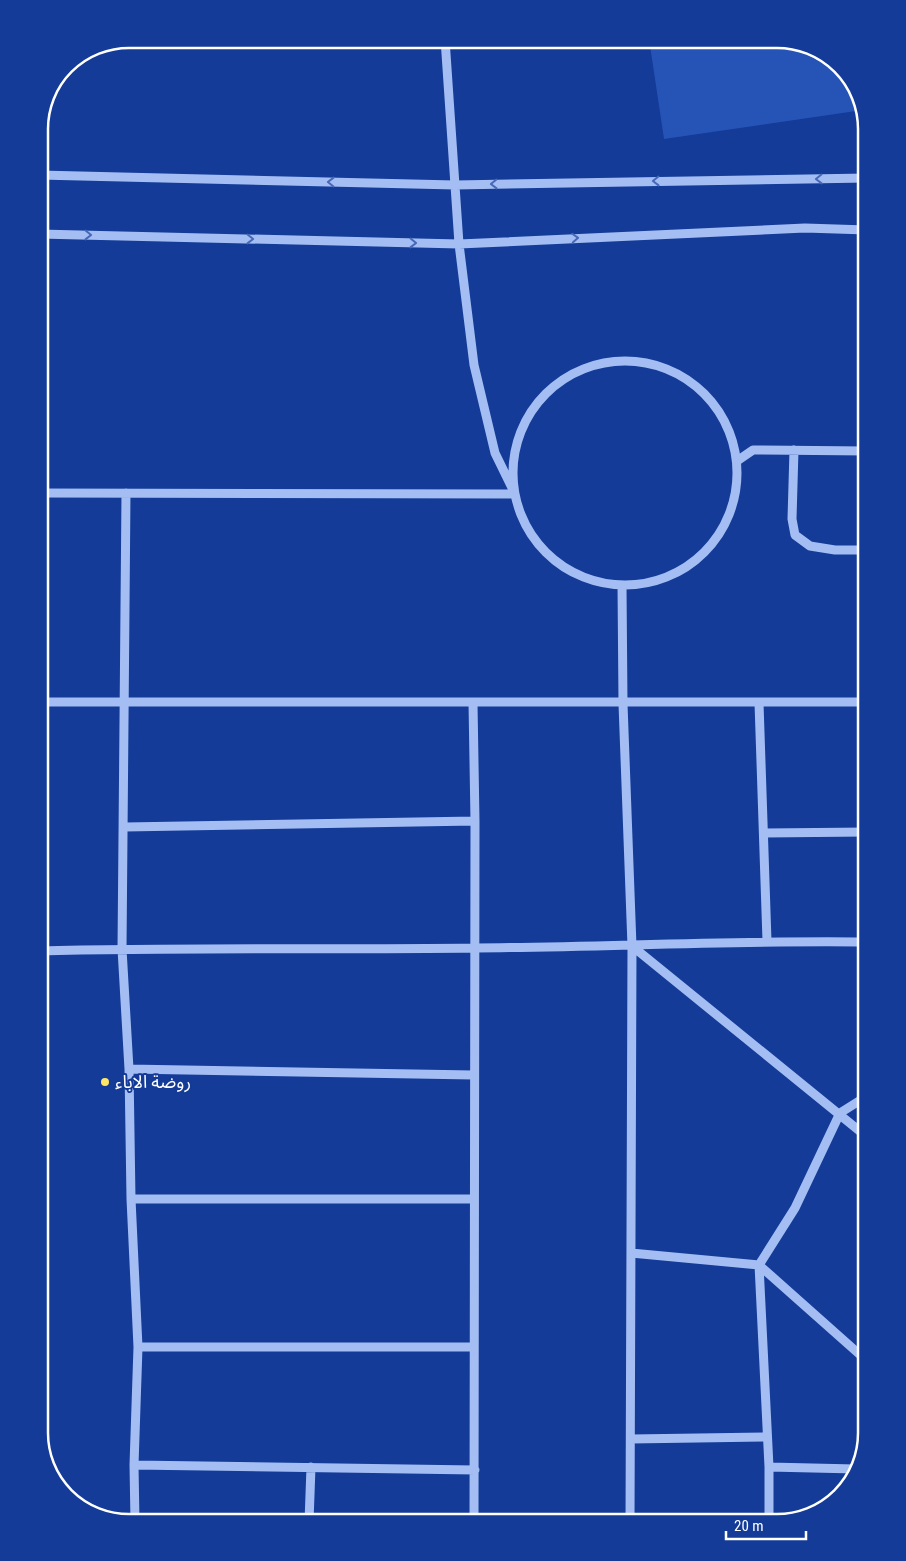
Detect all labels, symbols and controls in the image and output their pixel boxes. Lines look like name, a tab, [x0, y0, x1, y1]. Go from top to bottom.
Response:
one-way arrow	[814, 174, 822, 184]
one-way arrow	[652, 176, 660, 187]
one-way arrow	[327, 177, 334, 187]
one-way arrow	[489, 179, 497, 189]
one-way arrow	[84, 230, 92, 240]
one-way arrow	[571, 233, 579, 244]
one-way arrow	[246, 234, 254, 244]
one-way arrow	[409, 237, 417, 248]
place label: روضة الاباء	[115, 1071, 191, 1093]
marker: روضة الاباء	[99, 1076, 111, 1088]
scale bar	[726, 1508, 806, 1540]
text: 20 m	[734, 1517, 764, 1535]

